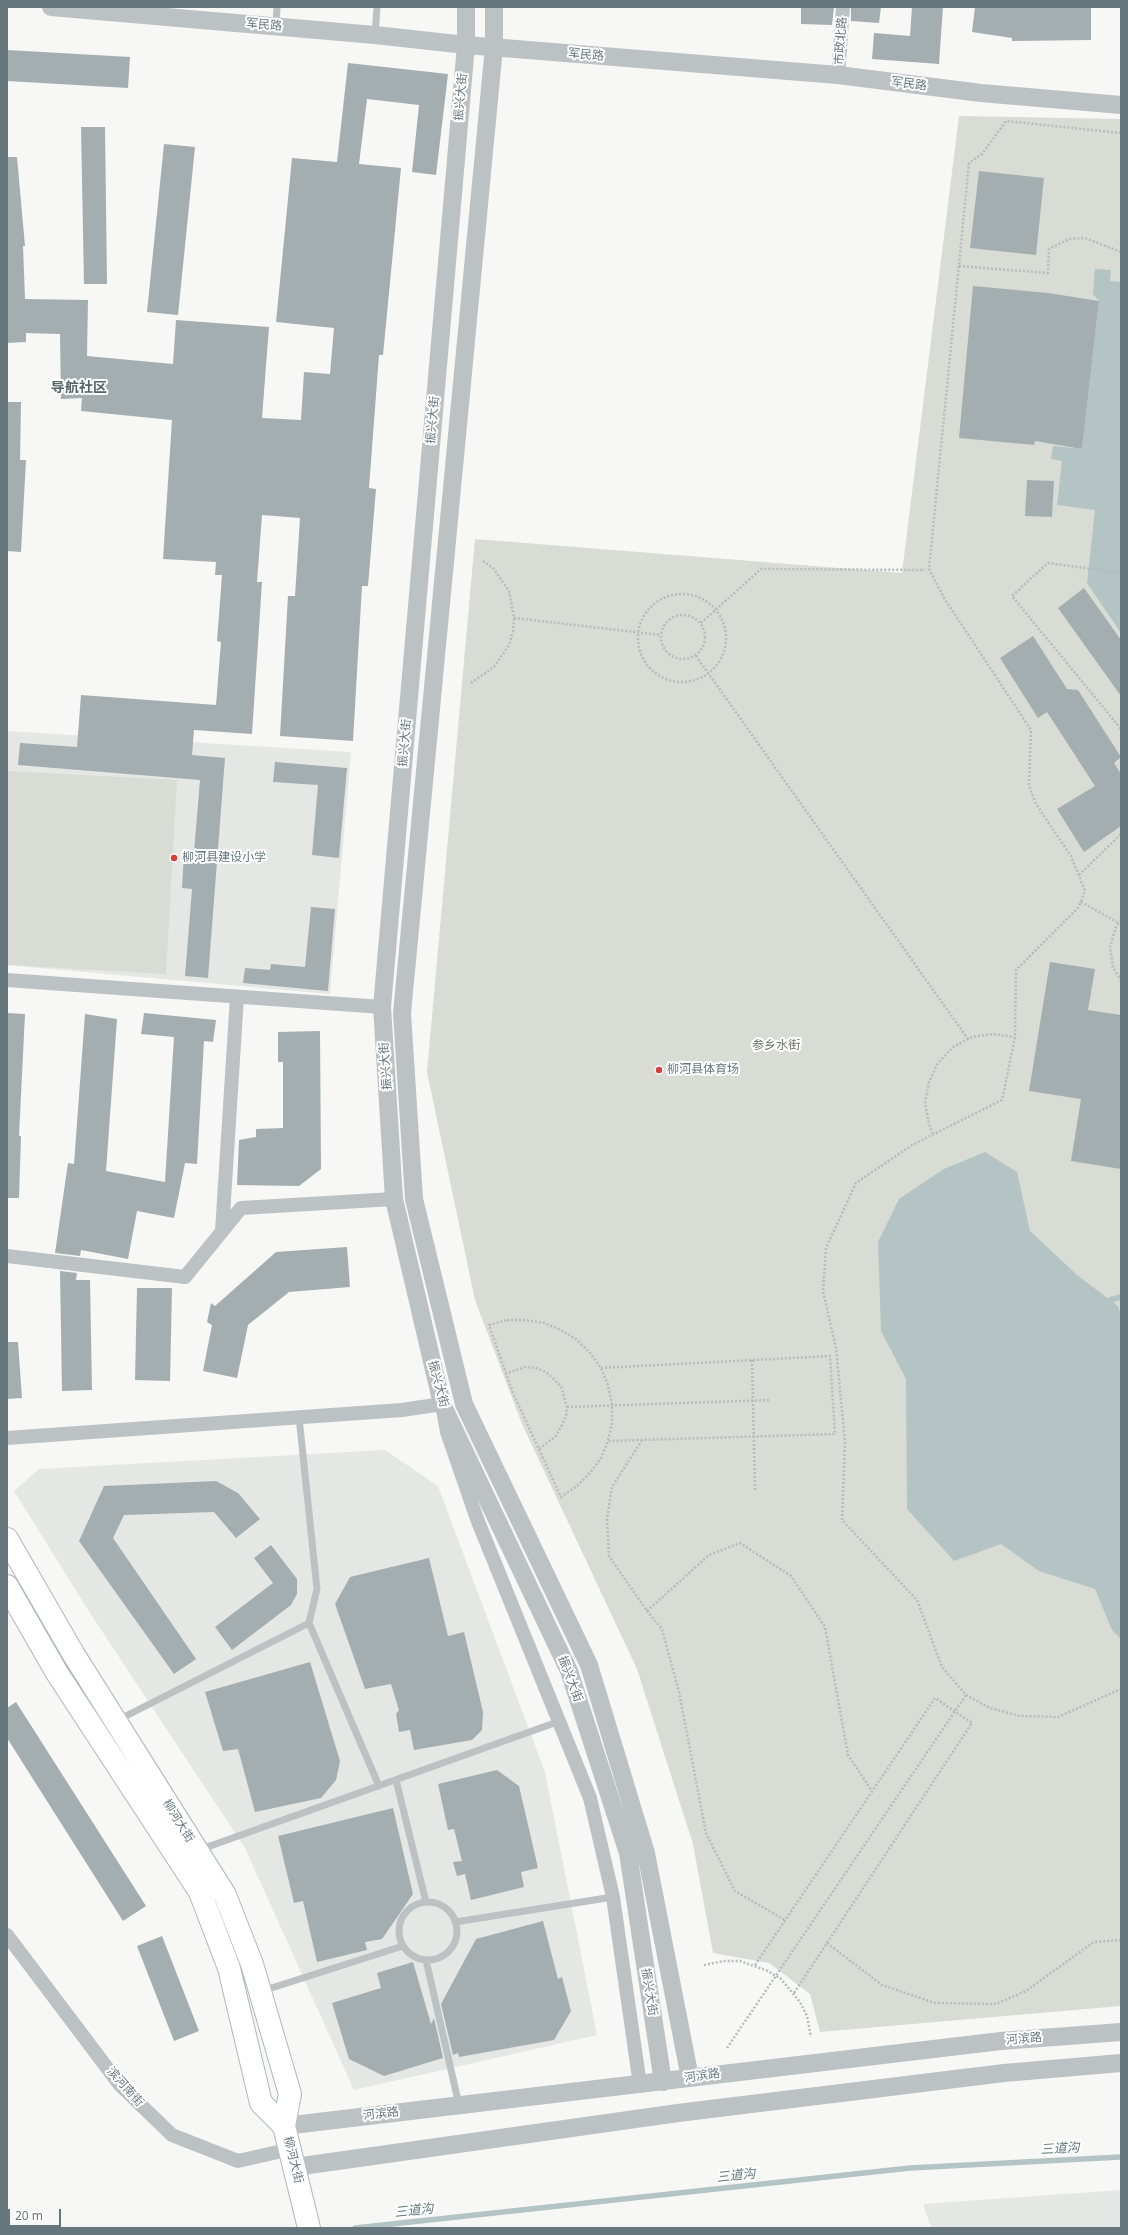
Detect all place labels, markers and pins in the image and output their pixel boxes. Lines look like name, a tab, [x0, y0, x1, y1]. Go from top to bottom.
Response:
place label: 柳河县建设小学	[182, 851, 266, 865]
marker: 柳河县建设小学	[169, 853, 179, 863]
place label: 柳河县体育场	[667, 1063, 739, 1077]
marker: 柳河县体育场	[654, 1065, 664, 1075]

